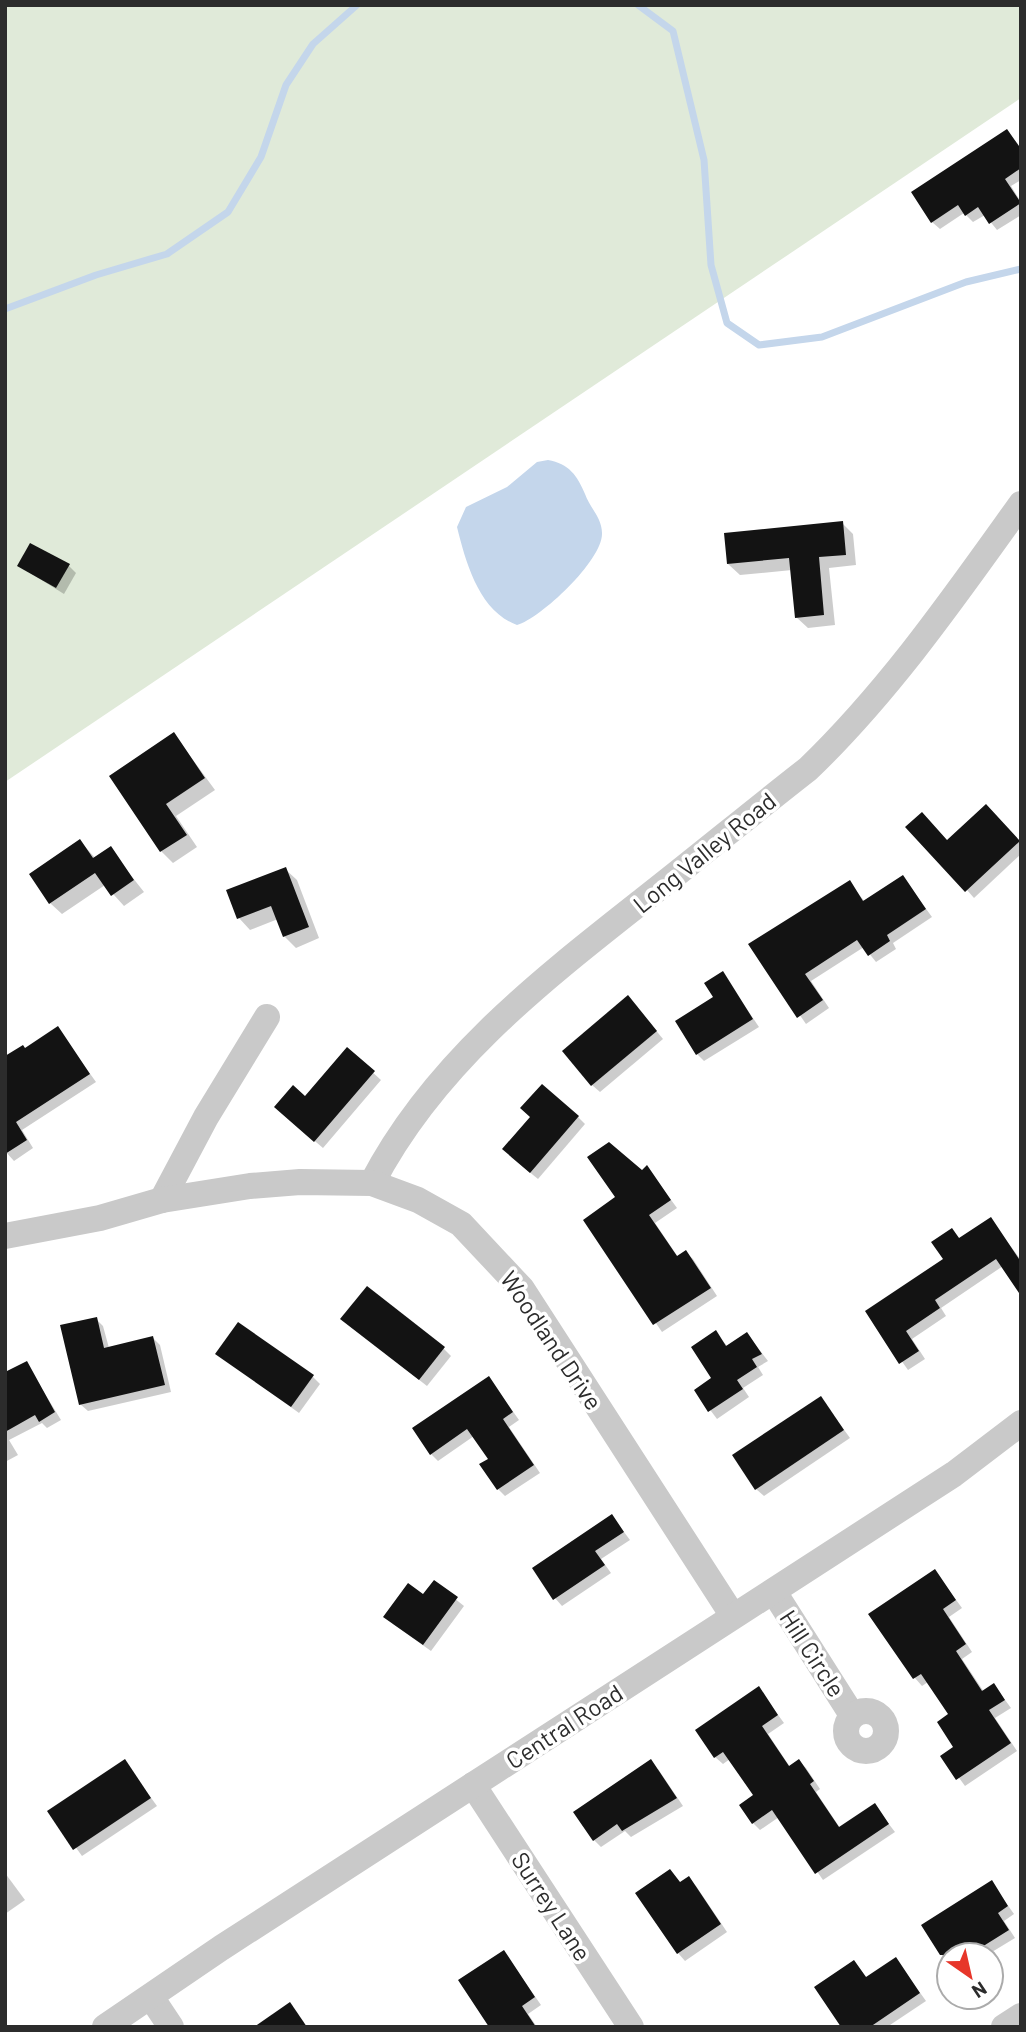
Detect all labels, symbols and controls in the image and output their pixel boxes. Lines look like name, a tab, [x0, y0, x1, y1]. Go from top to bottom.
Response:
street label: Long Valley Road	[627, 786, 781, 918]
street label: Woodland Drive	[495, 1265, 609, 1415]
street label: Hill Circle	[774, 1604, 852, 1702]
street label: Central Road	[500, 1678, 628, 1774]
street label: Surrey Lane	[506, 1846, 598, 1966]
north arrow	[935, 1941, 1005, 2011]
text: N	[968, 1977, 991, 2004]

